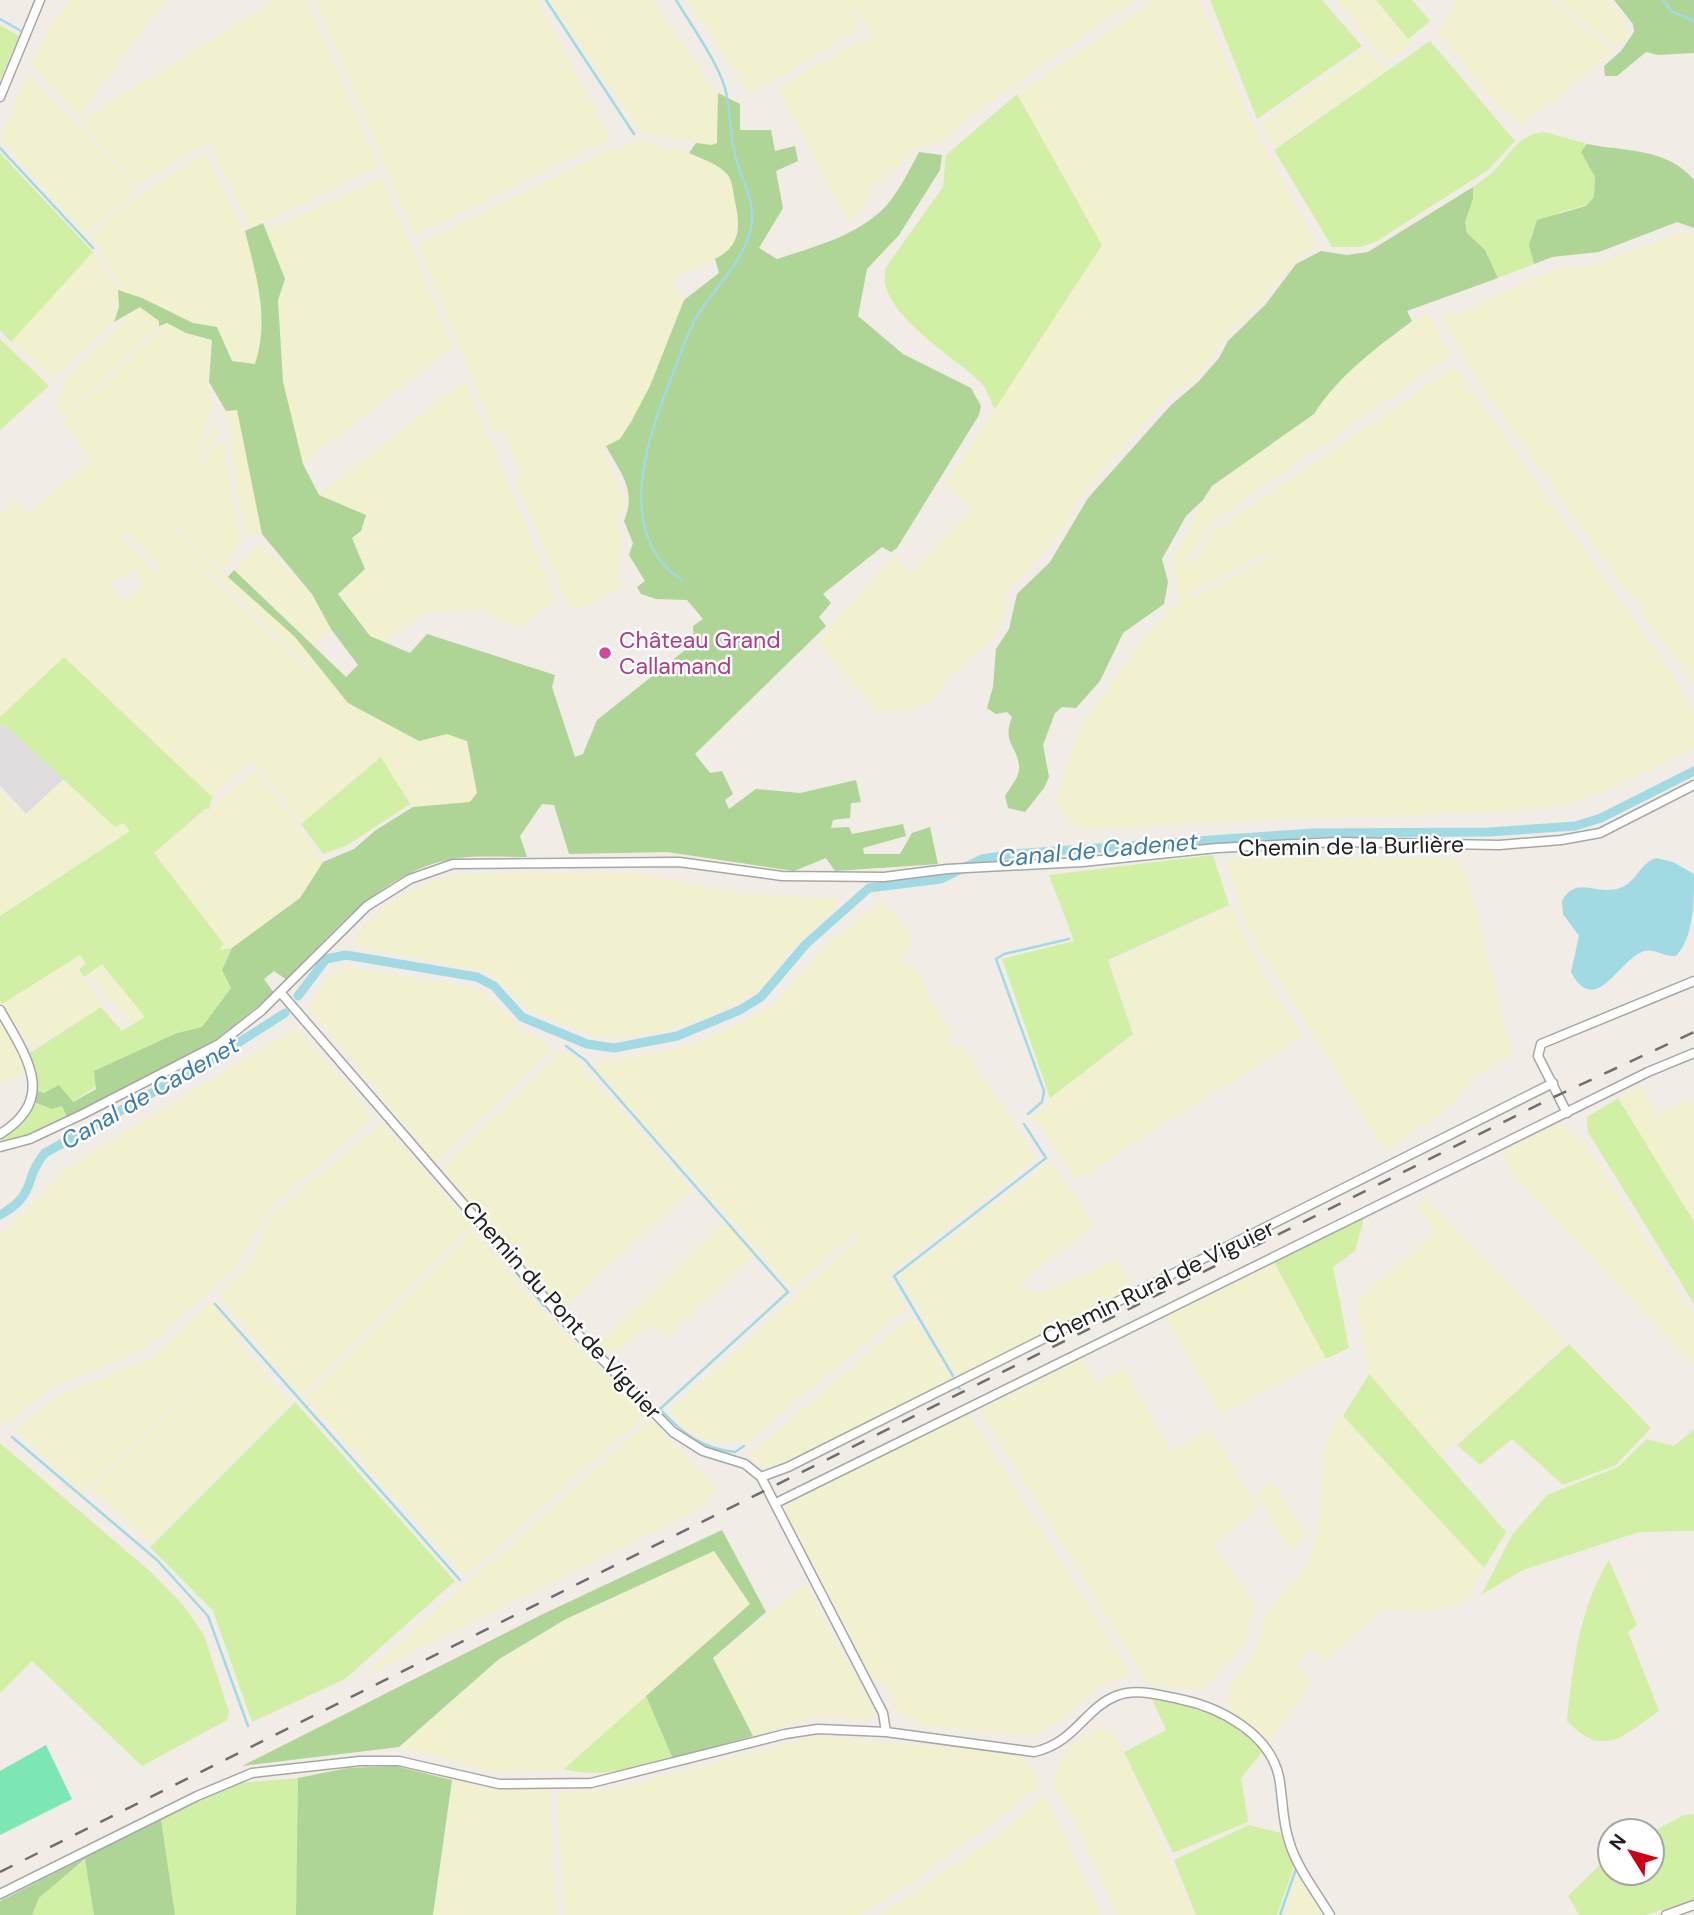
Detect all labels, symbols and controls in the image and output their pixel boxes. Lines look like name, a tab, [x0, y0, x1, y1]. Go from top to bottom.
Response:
place label: Château Grand Callamand	[619, 625, 781, 681]
marker: Château Grand Callamand	[597, 645, 613, 661]
water label: Canal de Cadenet	[997, 825, 1200, 874]
street label: Chemin de la Burlière	[1238, 829, 1464, 863]
water label: Canal de Cadenet	[55, 1029, 245, 1156]
street label: Chemin du Pont de Viguier	[456, 1194, 668, 1426]
street label: Chemin Rural de Viguier	[1037, 1213, 1279, 1351]
north arrow	[1596, 1817, 1666, 1887]
text: N	[1604, 1829, 1632, 1855]

